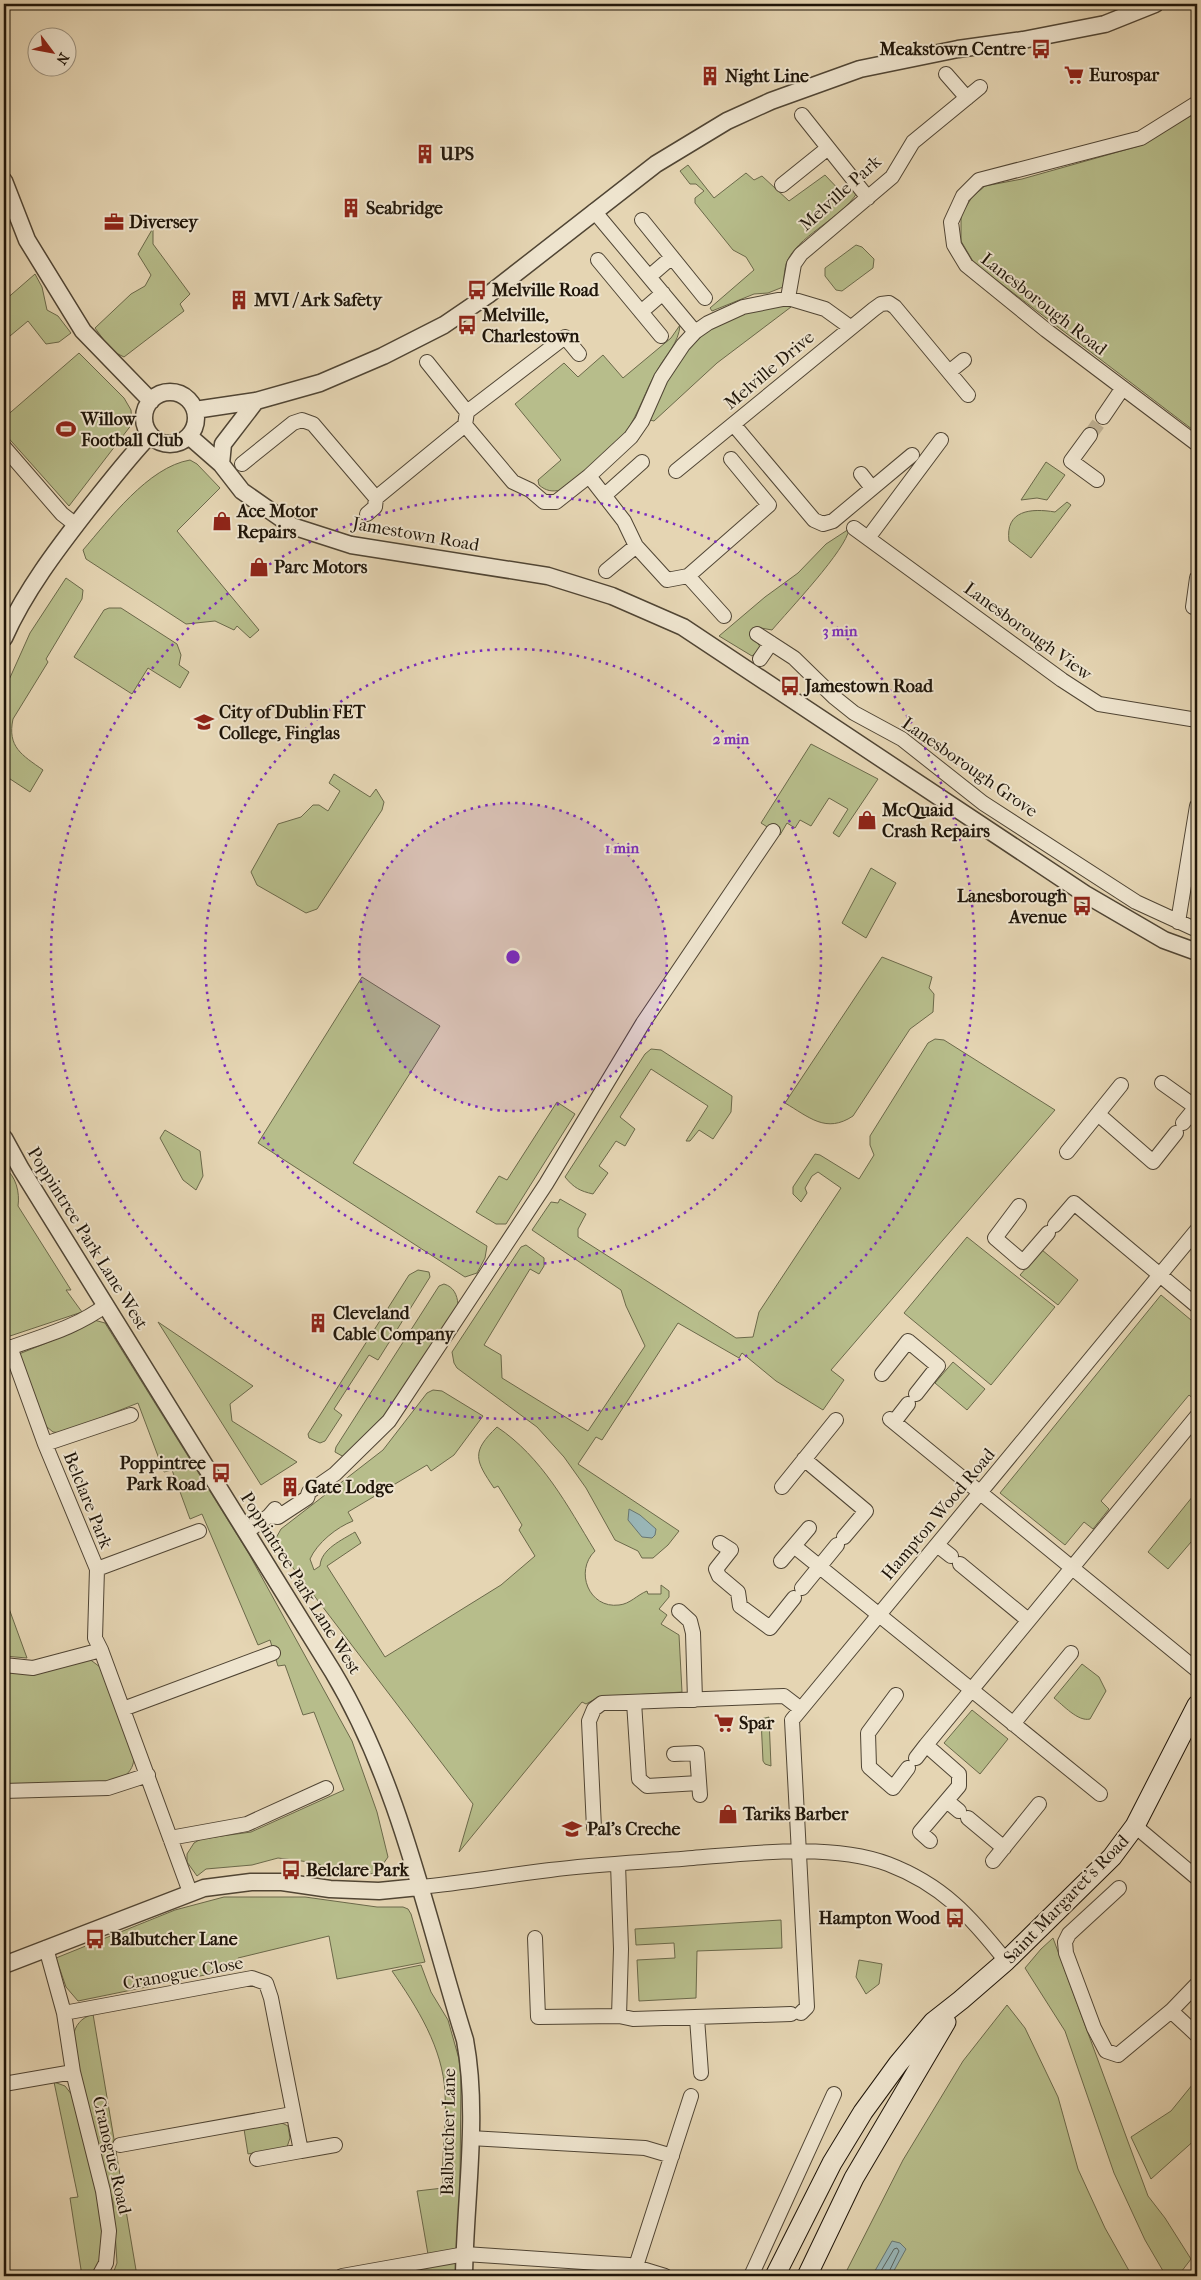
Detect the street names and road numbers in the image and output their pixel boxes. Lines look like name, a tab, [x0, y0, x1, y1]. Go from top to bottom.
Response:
street label: Melville Park	[795, 151, 886, 235]
street label: Lanesborough Road	[977, 249, 1111, 360]
street label: Melville Drive	[720, 327, 819, 414]
street label: Jamestown Road	[349, 513, 481, 556]
street label: Lanesborough View	[960, 578, 1096, 685]
street label: Lanesborough Grove	[898, 713, 1042, 822]
street label: Poppintree Park Lane West	[23, 1143, 153, 1334]
street label: Hampton Wood Road	[877, 1444, 1000, 1584]
street label: Belclare Park	[59, 1449, 117, 1552]
street label: Poppintree Park Lane West	[236, 1488, 366, 1679]
street label: Saint Margaret's Road	[999, 1830, 1133, 1968]
street label: Cranogue Close	[121, 1953, 245, 1994]
street label: Balbutcher Lane	[437, 2068, 460, 2196]
street label: Cranogue Road	[88, 2094, 135, 2216]

